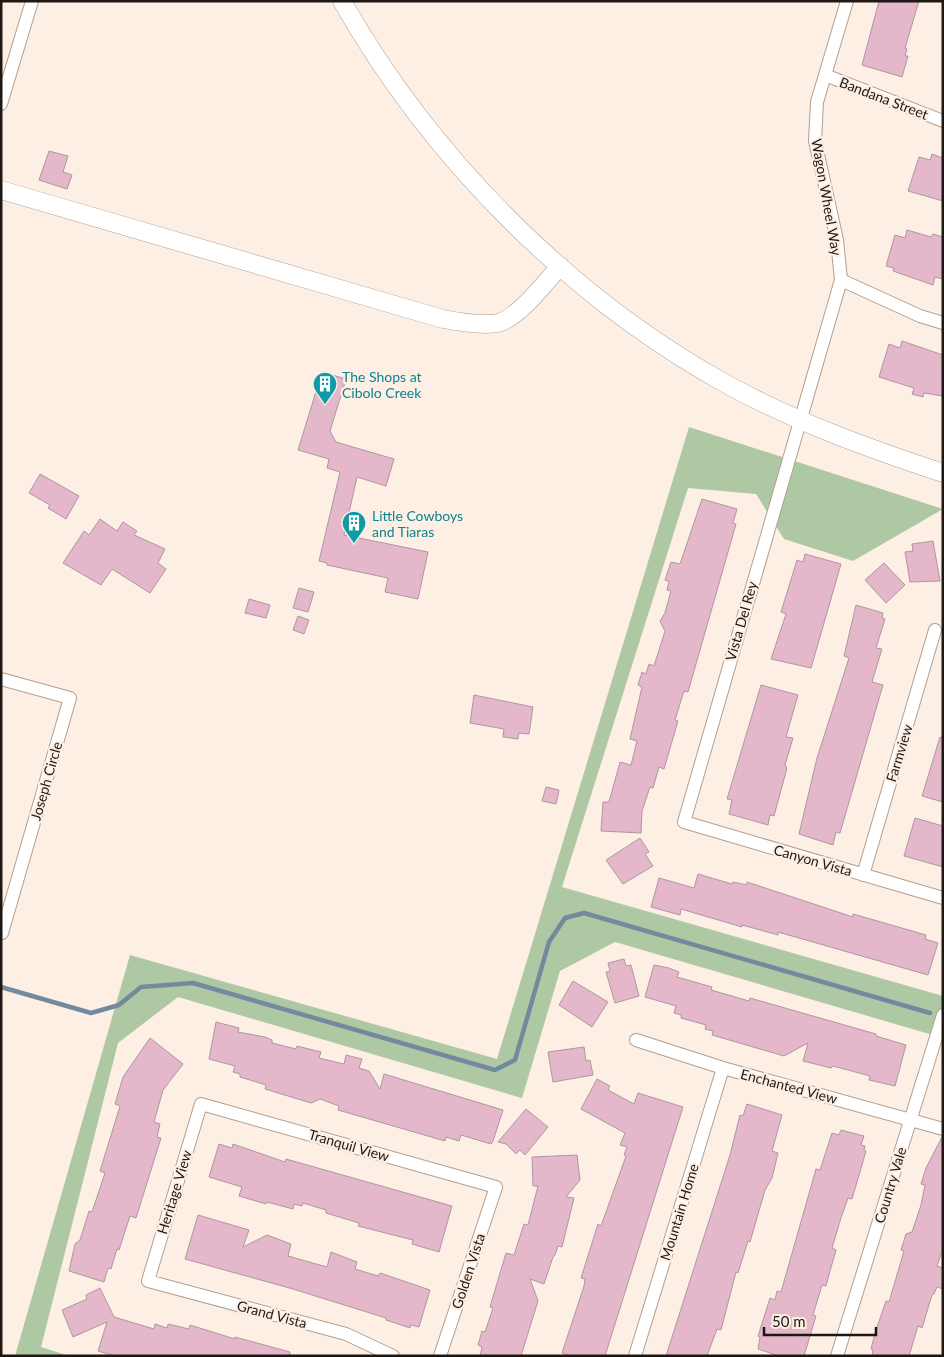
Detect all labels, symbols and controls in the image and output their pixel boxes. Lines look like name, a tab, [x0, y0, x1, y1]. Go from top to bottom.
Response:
street label: Bandana Street	[837, 73, 931, 123]
street label: Wagon Wheel Way	[808, 137, 846, 258]
place label: The Shops at Cibolo Creek	[342, 368, 422, 401]
building icon: The Shops at Cibolo Creek	[312, 371, 338, 405]
place label: Little Cowboys and Tiaras	[372, 507, 463, 540]
building icon: Little Cowboys and Tiaras	[341, 510, 367, 544]
street label: Vista Del Rey	[722, 578, 761, 663]
street label: Farmview	[882, 722, 916, 784]
street label: Joseph Circle	[27, 740, 65, 822]
street label: Canyon Vista	[772, 841, 854, 879]
street label: Enchanted View	[739, 1065, 839, 1107]
street label: Tranquil View	[307, 1125, 391, 1165]
street label: Country Vale	[870, 1145, 910, 1225]
street label: Heritage View	[153, 1148, 195, 1236]
street label: Mountain Home	[656, 1162, 702, 1262]
street label: Golden Vista	[448, 1231, 488, 1311]
street label: Grand Vista	[235, 1297, 309, 1331]
scale bar	[764, 1304, 876, 1336]
text: 50 m	[772, 1312, 806, 1330]

